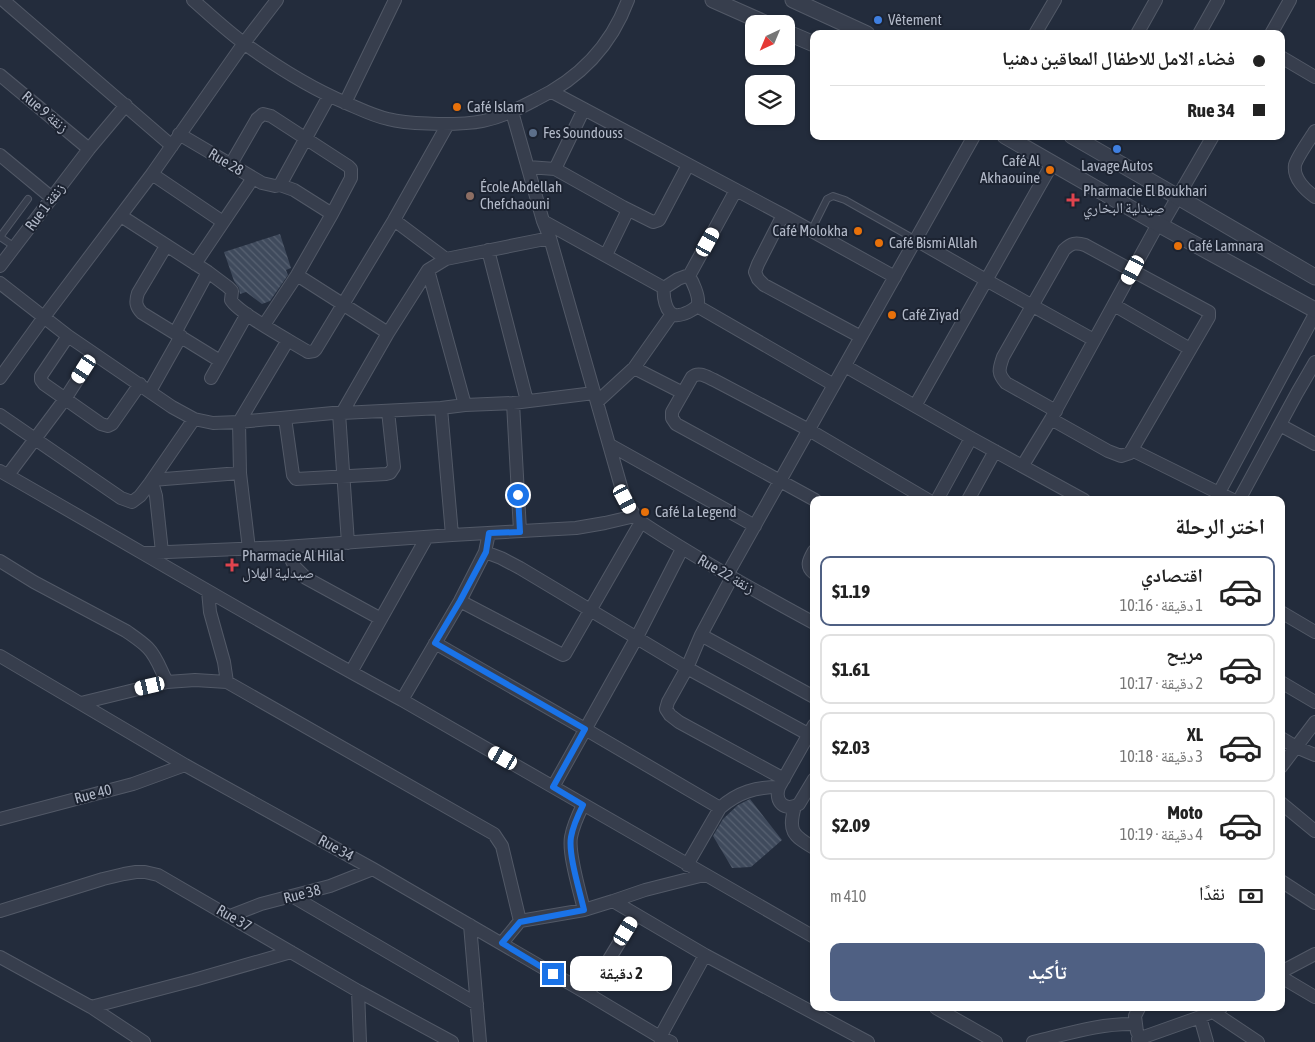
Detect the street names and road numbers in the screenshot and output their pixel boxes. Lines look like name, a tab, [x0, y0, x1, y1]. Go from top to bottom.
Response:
street label: Rue 9 زنقة	[18, 87, 72, 137]
street label: Rue 28	[206, 145, 247, 179]
street label: Rue 1 زنقة	[21, 179, 69, 234]
street label: Rue 22 زنقة	[695, 551, 758, 597]
street label: Rue 40	[72, 780, 113, 807]
street label: Rue 34	[316, 831, 357, 864]
street label: Rue 38	[282, 881, 322, 906]
street label: Rue 37	[214, 901, 255, 934]

